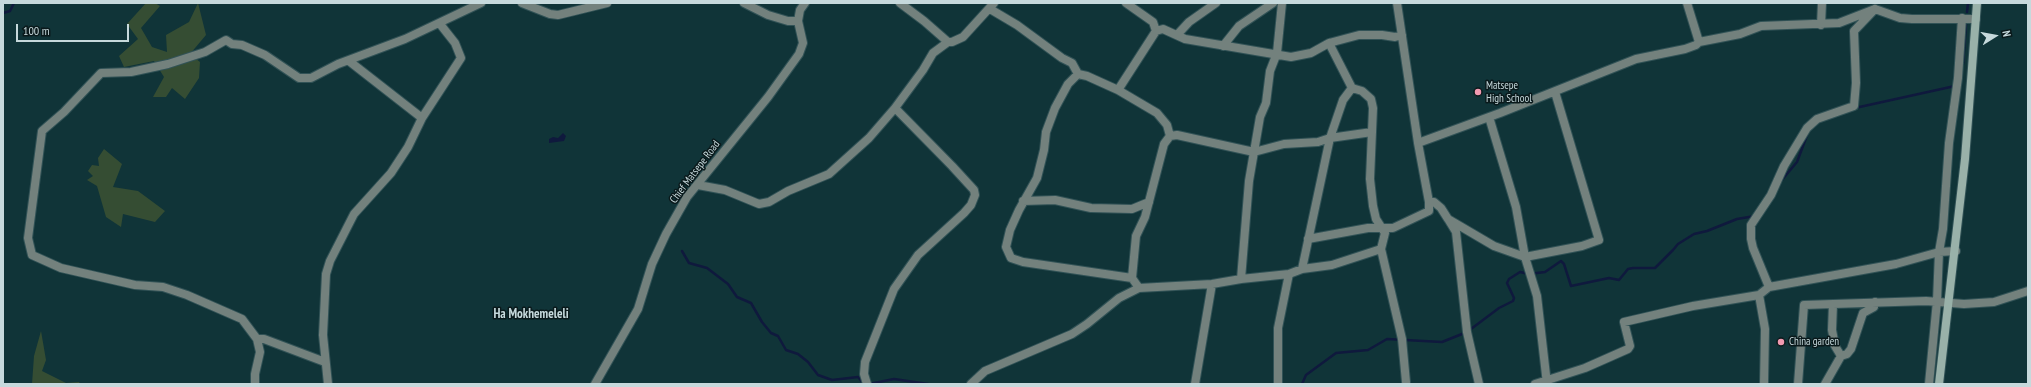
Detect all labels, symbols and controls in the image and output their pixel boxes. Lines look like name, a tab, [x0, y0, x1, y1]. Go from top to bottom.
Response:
scale bar	[18, 16, 131, 42]
north arrow	[1975, 16, 2015, 56]
text: 100 m	[23, 23, 50, 38]
text: N	[1999, 29, 2014, 38]
place label: Matsepe High School	[1486, 79, 1532, 105]
marker: Matsepe High School	[1473, 87, 1483, 97]
street label: Chief Matsepe Road	[667, 138, 723, 206]
district label: Ha Mokhemeleli	[493, 306, 569, 322]
place label: China garden	[1789, 335, 1839, 349]
marker: China garden	[1776, 337, 1786, 347]

